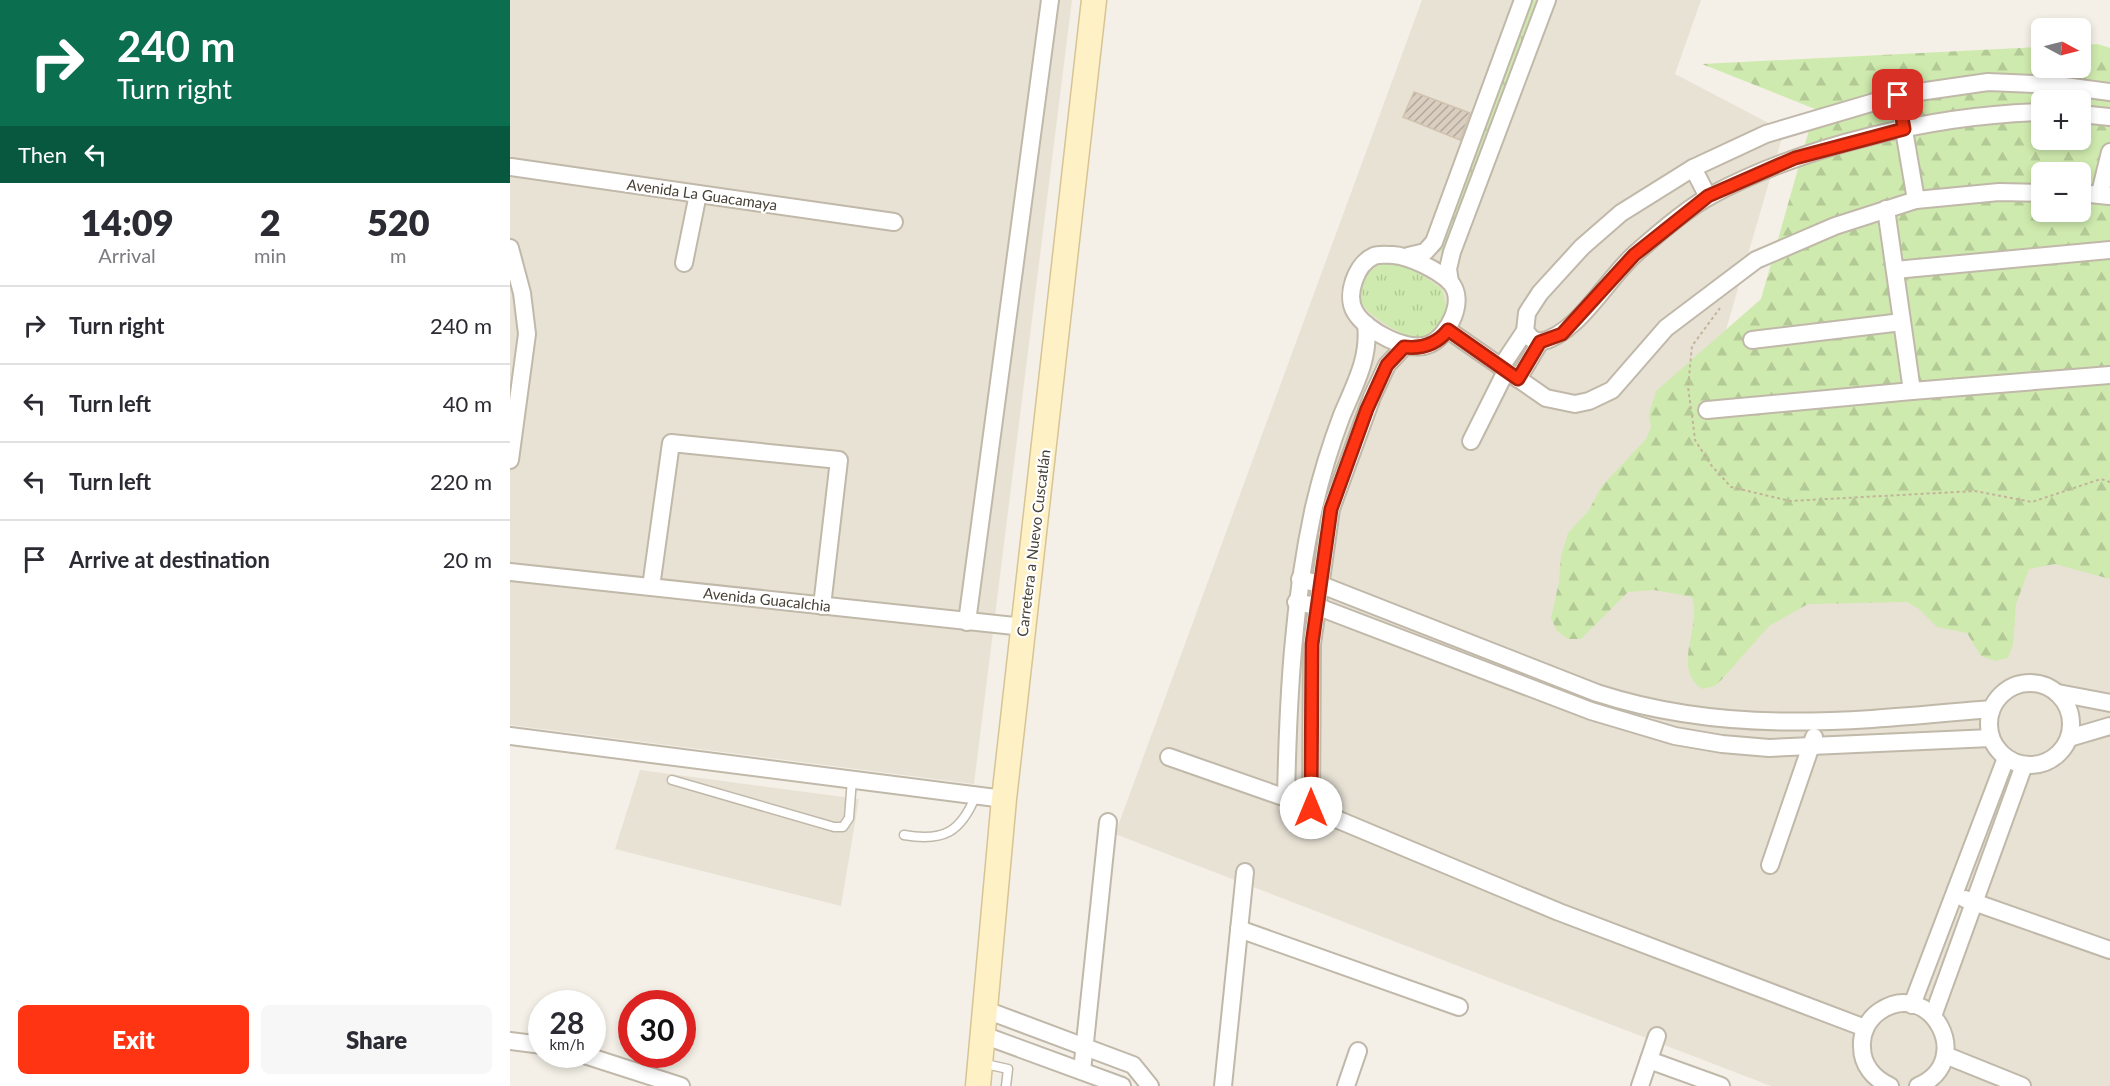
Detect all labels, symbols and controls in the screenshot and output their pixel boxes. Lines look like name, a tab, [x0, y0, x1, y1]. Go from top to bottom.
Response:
north arrow	[2031, 18, 2091, 78]
map controls	[2031, 18, 2091, 222]
text: 240 m	[117, 21, 235, 71]
icon: right	[18, 24, 96, 102]
pin	[1872, 69, 1923, 120]
text: Turn right	[117, 72, 232, 105]
icon: arrive	[1881, 78, 1914, 111]
button: +	[2031, 90, 2091, 150]
icon: left	[79, 138, 112, 171]
text: Then	[18, 141, 67, 168]
button: −	[2031, 162, 2091, 222]
street label: Avenida La Guacamaya	[626, 175, 778, 213]
text: 14:09	[80, 200, 174, 244]
text: 2	[260, 200, 281, 244]
text: 520	[367, 200, 430, 244]
text: Arrival	[98, 243, 156, 267]
text: min	[254, 243, 286, 267]
text: m	[390, 243, 406, 267]
icon: right	[18, 309, 51, 342]
text: Turn right	[69, 312, 164, 339]
text: 240 m	[430, 312, 492, 339]
icon: left	[18, 387, 51, 420]
text: Turn left	[69, 390, 151, 417]
text: 40 m	[443, 390, 492, 417]
street label: Carretera a Nuevo Cuscatlán	[1013, 448, 1053, 638]
icon: left	[18, 465, 51, 498]
text: Turn left	[69, 468, 151, 495]
text: 220 m	[430, 468, 492, 495]
icon: arrive	[18, 543, 51, 576]
text: Arrive at destination	[69, 546, 270, 573]
text: 20 m	[443, 546, 492, 573]
street label: Avenida Guacalchia	[702, 583, 832, 615]
position arrow	[1279, 776, 1343, 840]
speed limit sign: 30	[618, 990, 696, 1068]
text: 28	[550, 1004, 584, 1040]
button: Exit	[18, 1005, 249, 1074]
button: Share	[261, 1005, 492, 1074]
text: km/h	[549, 1035, 585, 1053]

